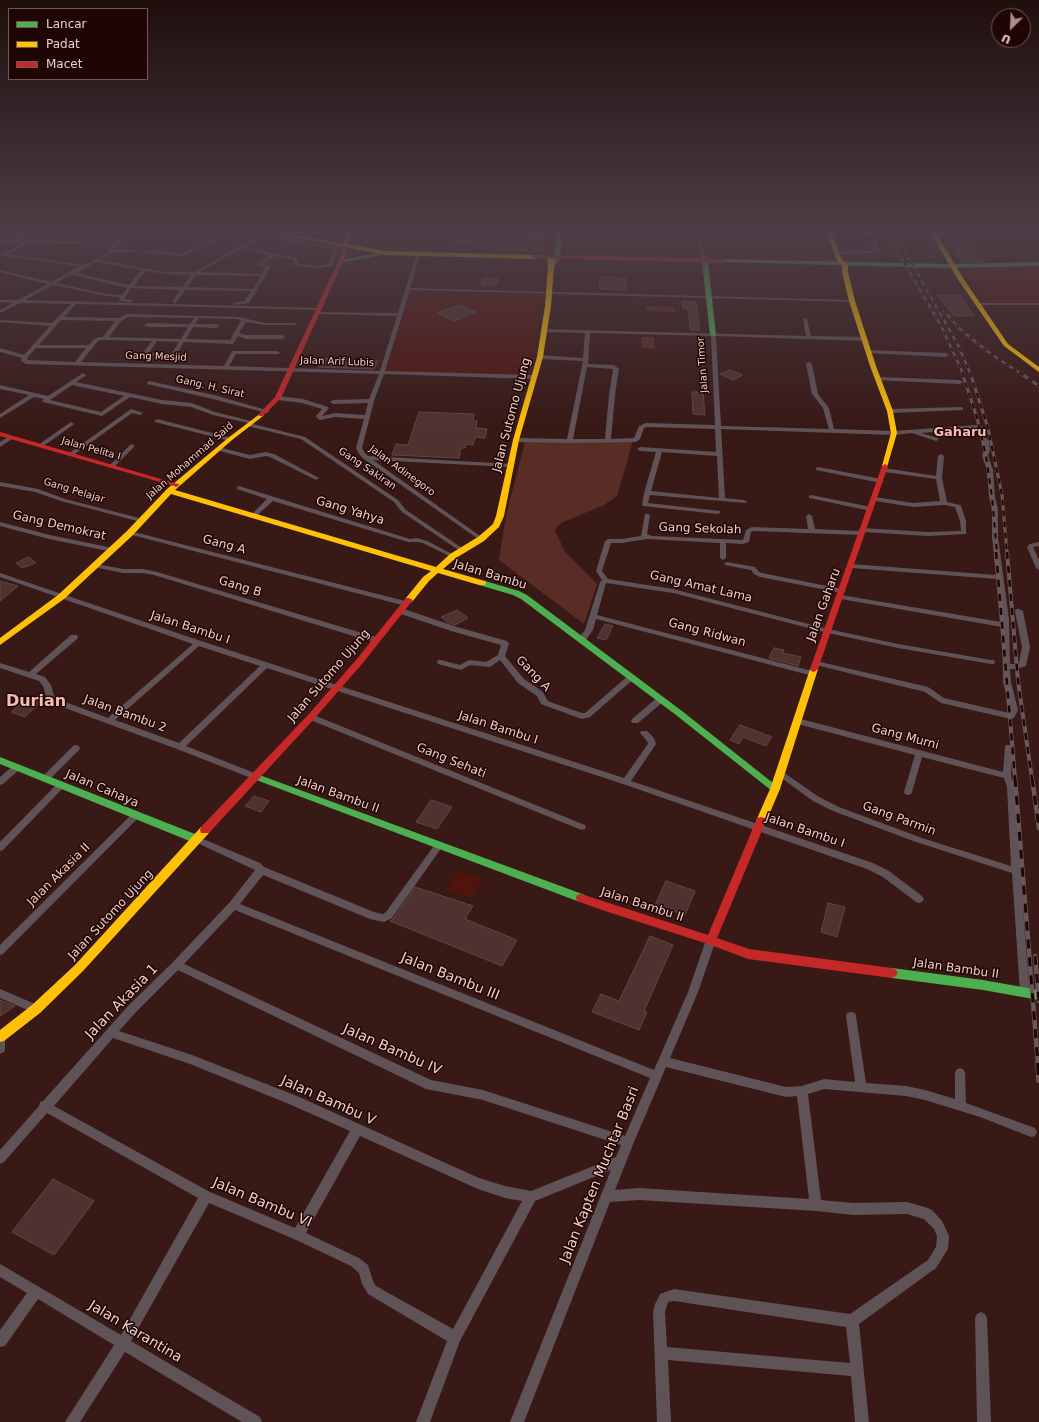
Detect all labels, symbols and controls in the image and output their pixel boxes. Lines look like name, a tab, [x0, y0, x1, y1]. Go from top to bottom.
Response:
legend	[8, 8, 148, 80]
north arrow	[991, 8, 1031, 48]
text: Lancar	[46, 17, 87, 31]
text: U	[1000, 31, 1013, 46]
text: Padat	[46, 37, 80, 51]
text: Macet	[46, 57, 82, 71]
street label: Jalan Timor	[695, 337, 711, 393]
street label: Gang Mesjid	[125, 350, 187, 364]
street label: Jalan Arif Lubis	[300, 355, 374, 369]
street label: Jalan Sutomo Ujung	[490, 356, 534, 474]
street label: Gang. H. Sirat	[175, 373, 245, 401]
street label: Jalan Mohammad Said	[144, 420, 236, 502]
district label: Gaharu	[933, 425, 987, 441]
street label: Jalan Pelita I	[60, 435, 122, 463]
street label: Jalan Adinegoro	[367, 443, 437, 499]
street label: Gang Sakiran	[336, 445, 398, 493]
street label: Gang Pelajar	[42, 476, 106, 506]
street label: Gang Yahya	[314, 494, 386, 528]
street label: Gang Demokrat	[11, 508, 107, 544]
street label: Gang Sekolah	[658, 520, 742, 538]
street label: Gang A	[201, 532, 247, 558]
street label: Jalan Bambu	[452, 557, 528, 593]
street label: Jalan Gaharu	[804, 566, 844, 644]
street label: Gang Amat Lama	[648, 568, 754, 606]
street label: Gang B	[217, 574, 263, 600]
street label: Jalan Bambu I	[148, 608, 232, 648]
street label: Gang Ridwan	[667, 616, 747, 650]
street label: Jalan Sutomo Ujung	[285, 627, 373, 725]
street label: Gang A	[513, 653, 553, 695]
district label: Durian	[6, 692, 66, 712]
street label: Jalan Bambu 2	[82, 692, 168, 736]
street label: Jalan Bambu I	[456, 708, 540, 748]
street label: Gang Murni	[870, 721, 940, 753]
street label: Gang Sehati	[414, 741, 488, 781]
street label: Jalan Cahaya	[63, 767, 141, 811]
street label: Jalan Bambu II	[295, 773, 381, 817]
street label: Gang Parmin	[860, 799, 938, 839]
street label: Jalan Bambu I	[763, 811, 847, 851]
street label: Jalan Akasia II	[25, 841, 93, 909]
street label: Jalan Sutomo Ujung	[65, 867, 157, 963]
street label: Jalan Bambu II	[599, 885, 685, 925]
street label: Jalan Bambu III	[398, 950, 502, 1004]
street label: Jalan Bambu II	[912, 956, 1000, 982]
street label: Jalan Akasia 1	[82, 961, 162, 1043]
street label: Jalan Bambu IV	[340, 1021, 444, 1079]
street label: Jalan Bambu V	[278, 1073, 378, 1129]
street label: Jalan Kapten Muchtar Basri	[557, 1084, 643, 1266]
street label: Jalan Bambu VI	[210, 1175, 314, 1231]
street label: Jalan Karantina	[85, 1297, 185, 1367]

